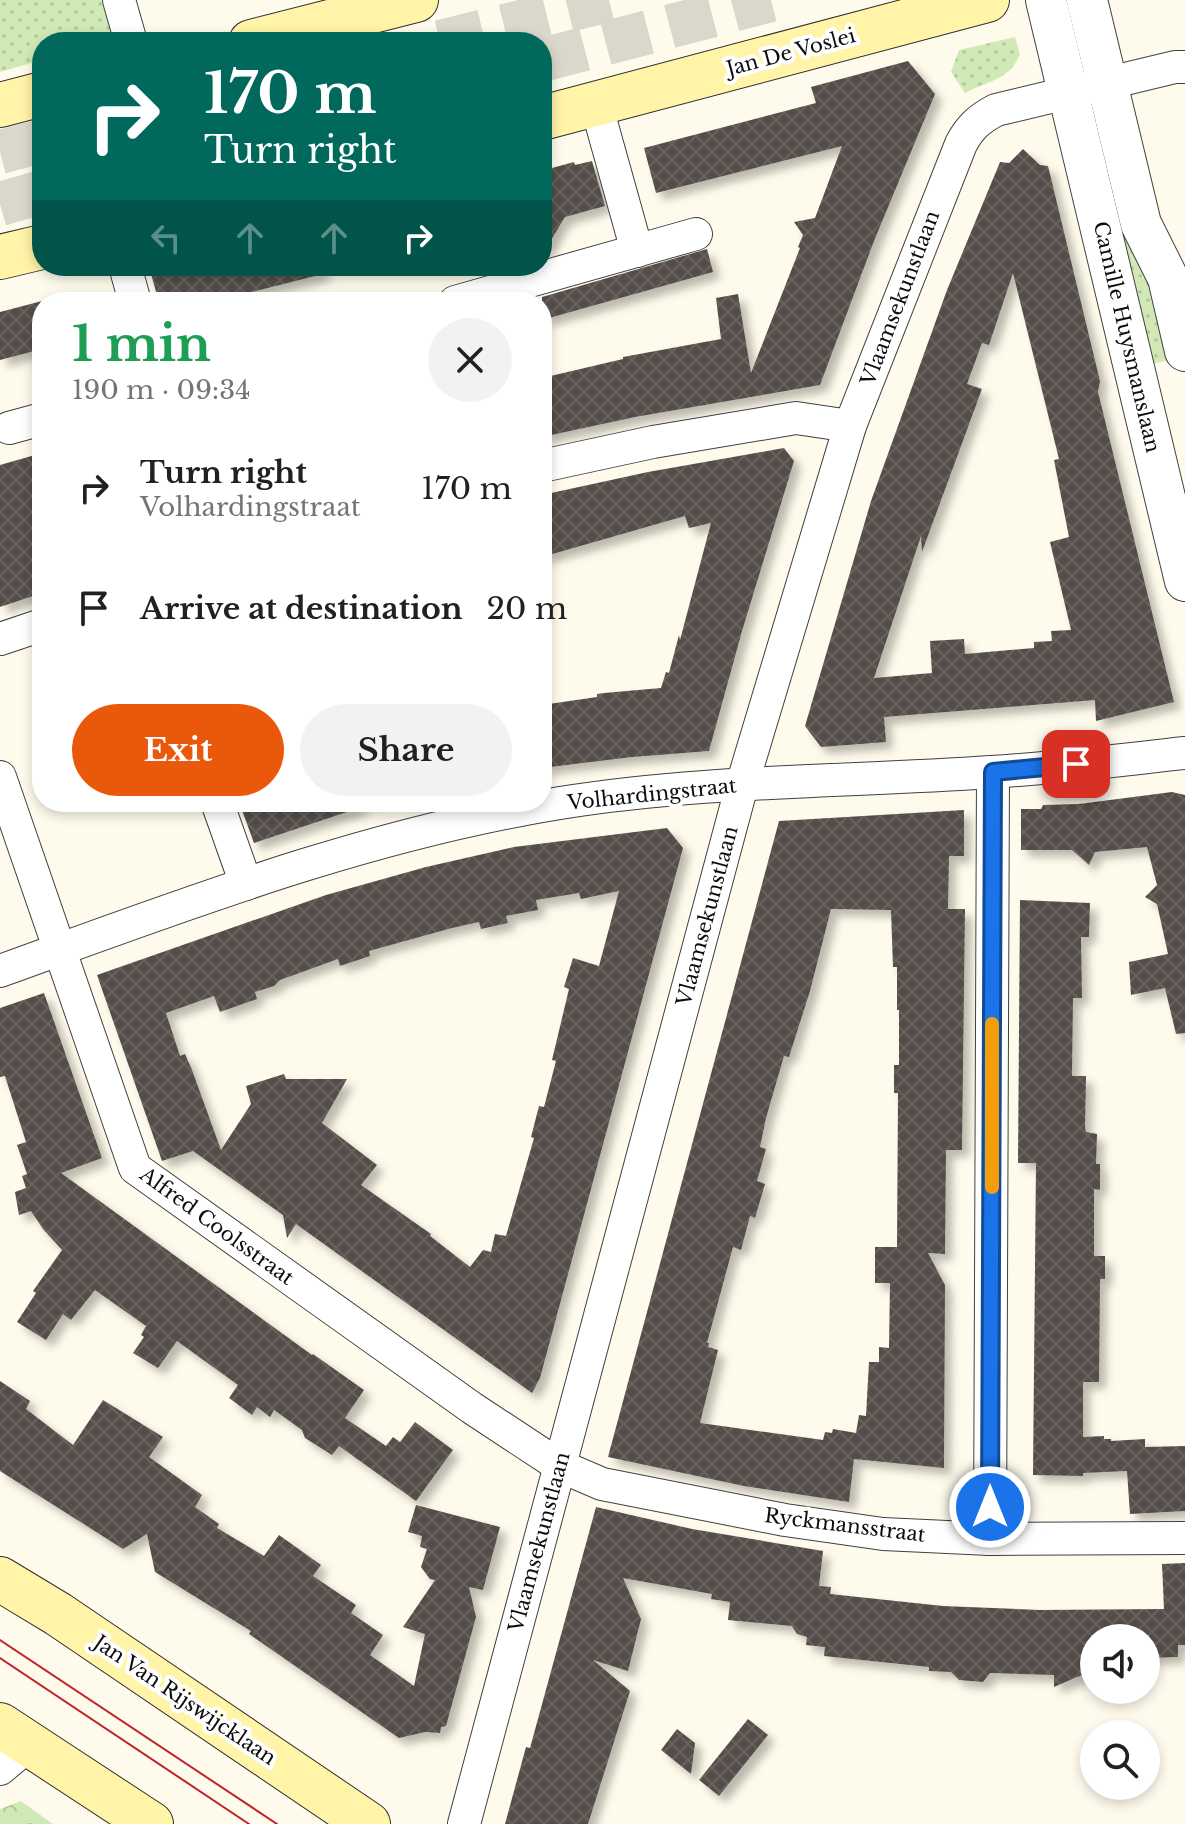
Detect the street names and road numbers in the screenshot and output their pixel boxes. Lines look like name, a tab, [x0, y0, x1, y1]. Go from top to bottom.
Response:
street label: Jan De Voslei	[721, 23, 858, 82]
street label: Vlaamsekunstlaan	[855, 207, 944, 390]
street label: Camille Huysmanslaan	[1089, 219, 1165, 455]
street label: Volhardingstraat	[565, 773, 738, 815]
street label: Vlaamsekunstlaan	[671, 823, 743, 1010]
street label: Alfred Coolsstraat	[135, 1162, 299, 1290]
street label: Vlaamsekunstlaan	[503, 1449, 575, 1636]
street label: Ryckmansstraat	[763, 1503, 927, 1547]
street label: Jan Van Rijswijcklaan	[87, 1628, 281, 1770]

